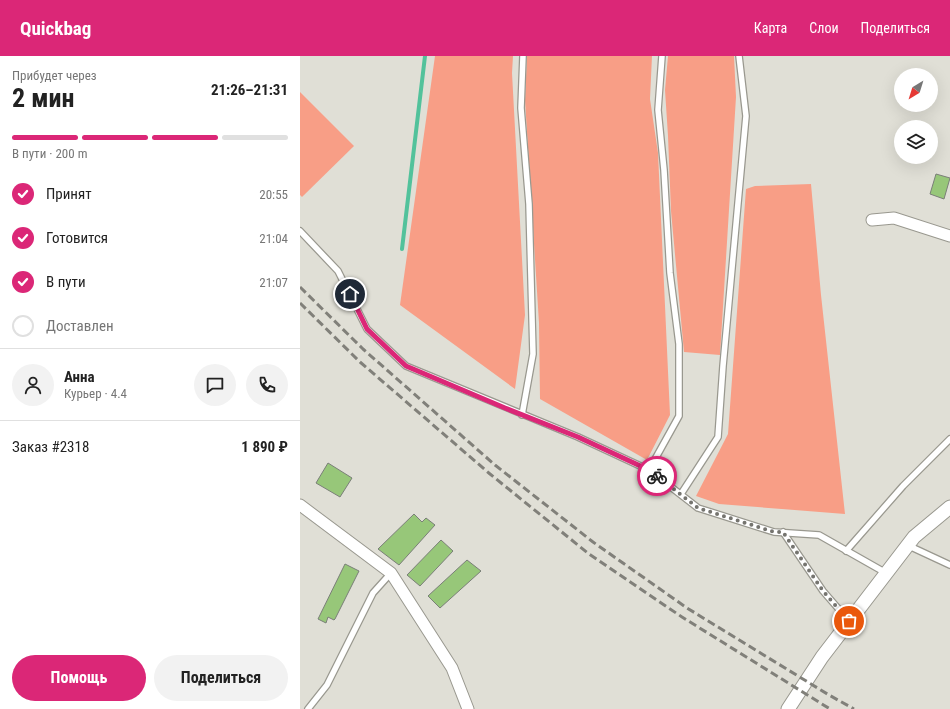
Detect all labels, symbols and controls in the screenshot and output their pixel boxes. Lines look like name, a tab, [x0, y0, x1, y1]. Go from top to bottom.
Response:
text: Quickbag	[20, 17, 91, 40]
text: Карта	[754, 20, 787, 36]
text: Слои	[809, 20, 839, 36]
text: Поделиться	[861, 20, 930, 36]
text: Прибудет через	[12, 68, 97, 83]
north arrow	[894, 68, 938, 112]
map controls	[894, 68, 938, 164]
text: 21:26–21:31	[211, 81, 288, 99]
text: 2 мин	[12, 83, 74, 113]
button: layers	[894, 120, 938, 164]
text: В пути · 200 m	[12, 146, 87, 161]
icon: check	[12, 183, 34, 205]
text: Принят	[46, 185, 92, 203]
text: 20:55	[259, 187, 288, 202]
icon: check	[12, 227, 34, 249]
text: Готовится	[46, 229, 108, 247]
text: 21:04	[259, 231, 288, 246]
icon: check	[12, 271, 34, 293]
text: В пути	[46, 273, 86, 291]
text: 21:07	[259, 275, 288, 290]
pin	[333, 277, 367, 311]
icon: home	[339, 283, 361, 305]
text: Доставлен	[46, 317, 114, 335]
button: person	[12, 364, 54, 406]
button: chat	[194, 364, 236, 406]
button: phone	[246, 364, 288, 406]
text: Анна	[64, 368, 95, 386]
text: Курьер · 4.4	[64, 386, 127, 401]
text: Заказ #2318	[12, 438, 89, 456]
text: 1 890 ₽	[241, 438, 288, 456]
courier	[637, 456, 677, 496]
icon: bike	[646, 465, 668, 487]
pin	[832, 604, 866, 638]
icon: bag	[838, 610, 860, 632]
button: Помощь	[12, 655, 146, 701]
button: Поделиться	[154, 655, 288, 701]

